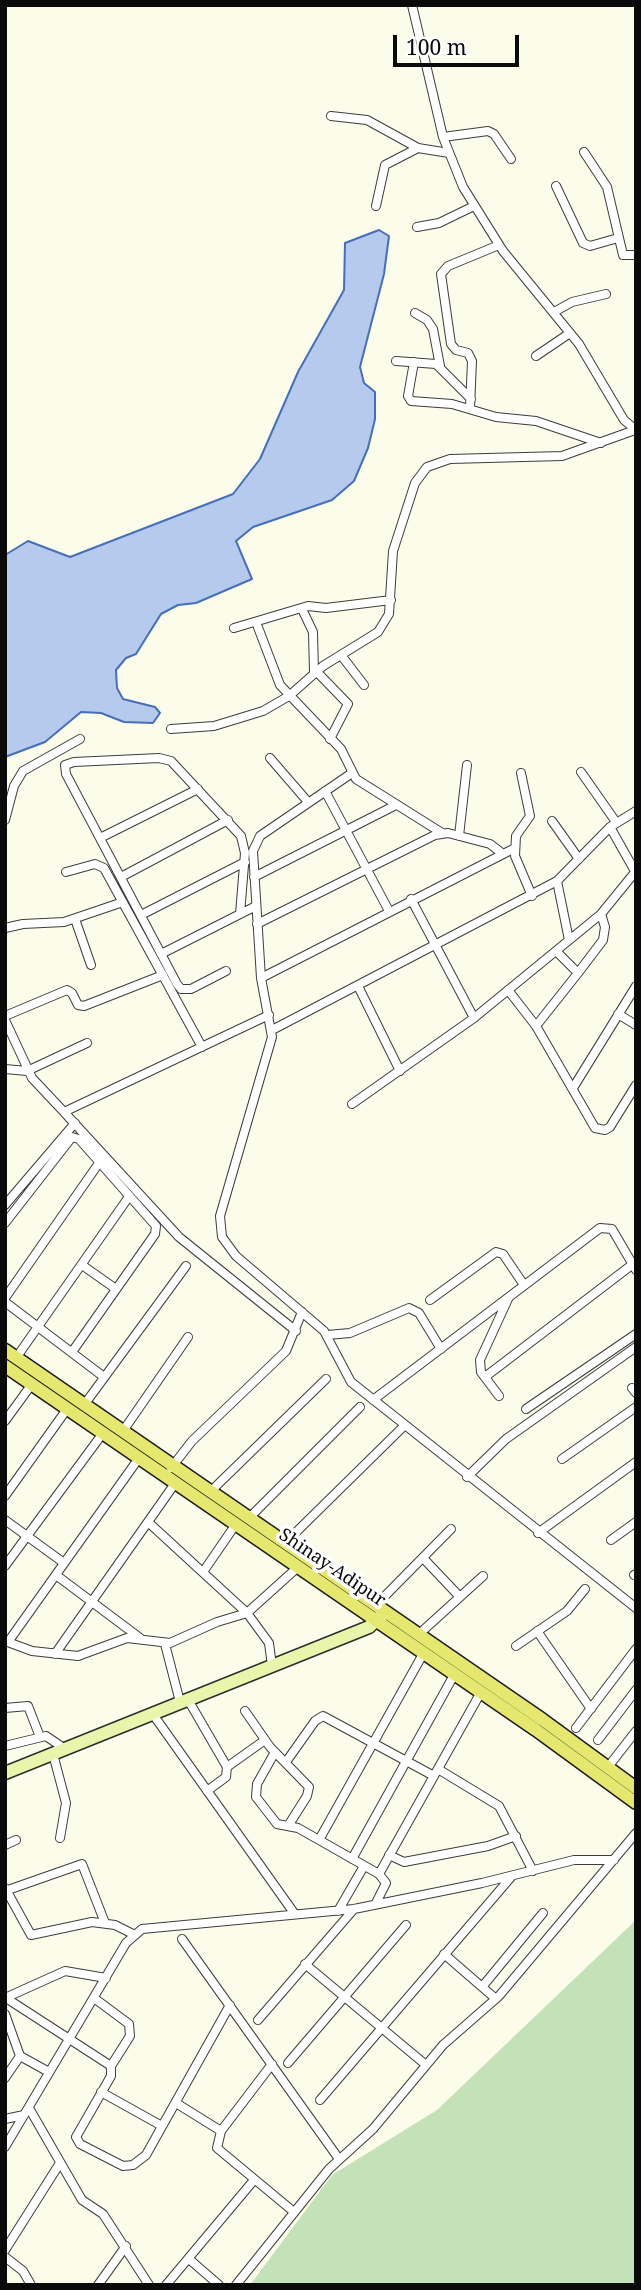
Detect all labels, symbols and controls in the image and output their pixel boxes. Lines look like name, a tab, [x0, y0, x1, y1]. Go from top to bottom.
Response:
scale bar	[396, 21, 522, 65]
text: 100 m	[406, 33, 467, 61]
street label: Shinay-Adipur	[274, 1524, 390, 1612]

